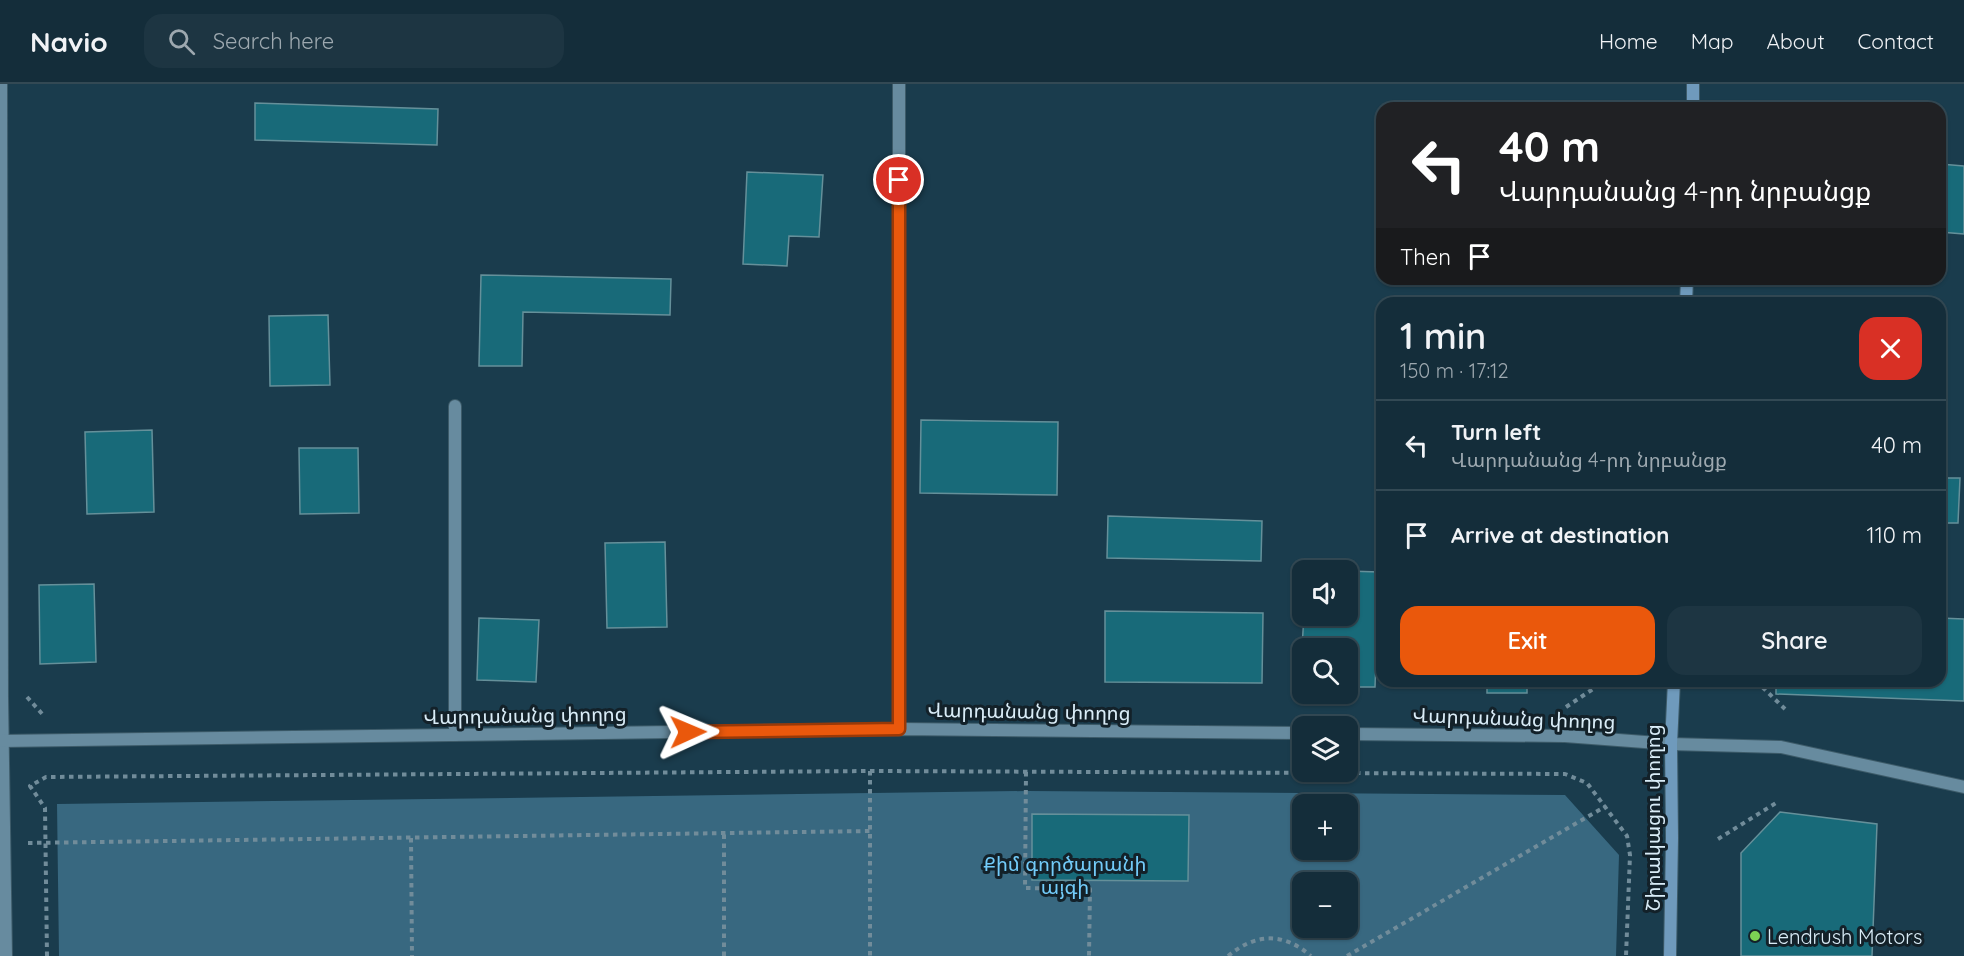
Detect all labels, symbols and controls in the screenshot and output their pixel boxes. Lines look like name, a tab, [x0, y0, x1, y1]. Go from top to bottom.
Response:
search box	[144, 14, 564, 68]
text: Navio	[30, 24, 108, 59]
icon: search	[165, 25, 198, 58]
text: Search here	[213, 27, 334, 55]
text: Home	[1599, 28, 1658, 54]
text: Map	[1691, 28, 1734, 54]
text: About	[1767, 28, 1825, 54]
text: Contact	[1858, 28, 1934, 54]
text: 40 m	[1499, 120, 1600, 173]
icon: left	[1400, 126, 1478, 204]
pin	[873, 154, 924, 205]
icon: arrive	[882, 163, 915, 196]
text: Վարդանանց 4-րդ նրբանցք	[1499, 174, 1871, 208]
icon: arrive	[1463, 240, 1496, 273]
text: Then	[1400, 243, 1451, 271]
text: 1 min	[1400, 313, 1486, 358]
button: close	[1859, 317, 1922, 380]
text: 150 m · 17:12	[1400, 358, 1509, 383]
text: Turn left	[1451, 418, 1541, 446]
icon: left	[1400, 429, 1433, 462]
text: 40 m	[1871, 431, 1922, 459]
text: Վարդանանց 4-րդ նրբանցք	[1451, 447, 1727, 472]
icon: arrive	[1400, 519, 1433, 552]
text: Arrive at destination	[1451, 521, 1669, 549]
text: 110 m	[1867, 521, 1922, 549]
map controls	[1292, 560, 1358, 938]
button: sound	[1292, 560, 1358, 626]
button: Exit	[1400, 606, 1655, 675]
button: Share	[1667, 606, 1922, 675]
button: search	[1292, 638, 1358, 704]
street label: Վարդանանց փողոց	[927, 697, 1131, 725]
position arrow	[656, 700, 720, 764]
street label: Վարդանանց փողոց	[423, 701, 627, 729]
street label: Վարդանանց փողոց	[1412, 702, 1616, 734]
button: layers	[1292, 716, 1358, 782]
street label: Շիրակացու փողոց	[1640, 724, 1665, 912]
button: +	[1292, 794, 1358, 860]
park label: Քիմ գործարանի այգի	[984, 851, 1146, 899]
button: −	[1292, 872, 1358, 938]
place label: Lendrush Motors	[1767, 924, 1922, 949]
marker: Lendrush Motors	[1748, 929, 1762, 943]

